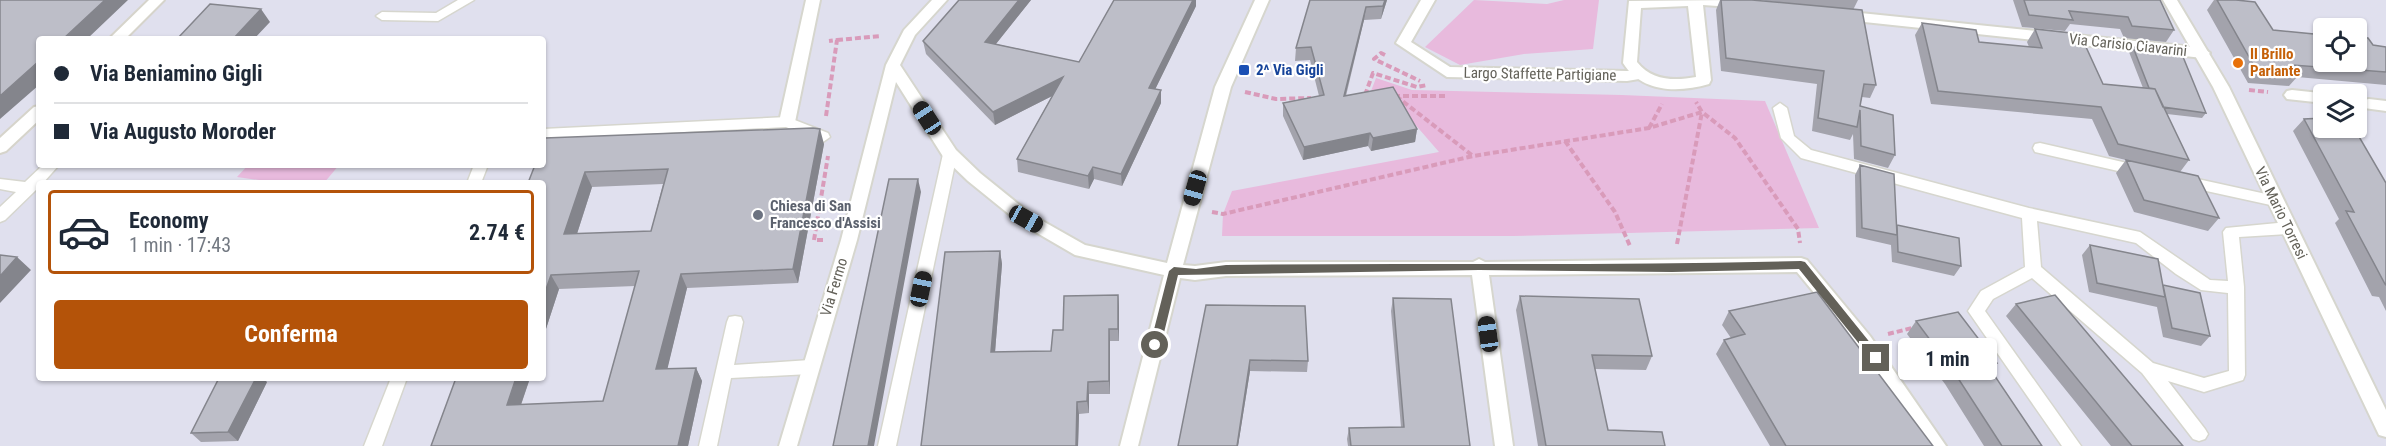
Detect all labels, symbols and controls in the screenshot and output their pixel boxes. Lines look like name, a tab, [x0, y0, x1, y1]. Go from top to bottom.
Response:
map controls	[2313, 18, 2367, 138]
button: locate	[2313, 18, 2367, 72]
street label: Via Carisio Ciavarini	[2068, 30, 2188, 60]
place label: Il Brillo Parlante	[2250, 45, 2301, 80]
marker: Il Brillo Parlante	[2231, 56, 2245, 70]
text: Via Beniamino Gigli	[90, 61, 263, 86]
place label: 2^ Via Gigli	[1256, 61, 1324, 79]
marker: 2^ Via Gigli	[1237, 63, 1251, 77]
street label: Largo Staffette Partigiane	[1463, 64, 1617, 84]
button: layers	[2313, 84, 2367, 138]
car	[910, 98, 944, 138]
text: Via Augusto Moroder	[90, 119, 276, 144]
street label: Via Mario Torresi	[2251, 164, 2311, 262]
car	[1181, 168, 1209, 208]
place label: Chiesa di San Francesco d'Assisi	[770, 197, 881, 232]
car	[1006, 202, 1046, 236]
icon: car	[57, 205, 111, 259]
text: Economy	[129, 208, 209, 233]
marker: Chiesa di San Francesco d'Assisi	[751, 208, 765, 222]
text: 2.74 €	[469, 220, 525, 245]
text: 1 min · 17:43	[129, 233, 231, 257]
street label: Via Fermo	[817, 256, 851, 318]
car	[908, 270, 934, 308]
button: Conferma	[54, 300, 528, 369]
car	[1477, 315, 1499, 353]
route start	[1141, 331, 1168, 358]
callout: 1 min	[1897, 337, 1996, 379]
route end	[1862, 344, 1889, 371]
text: 1 min	[1925, 347, 1970, 371]

